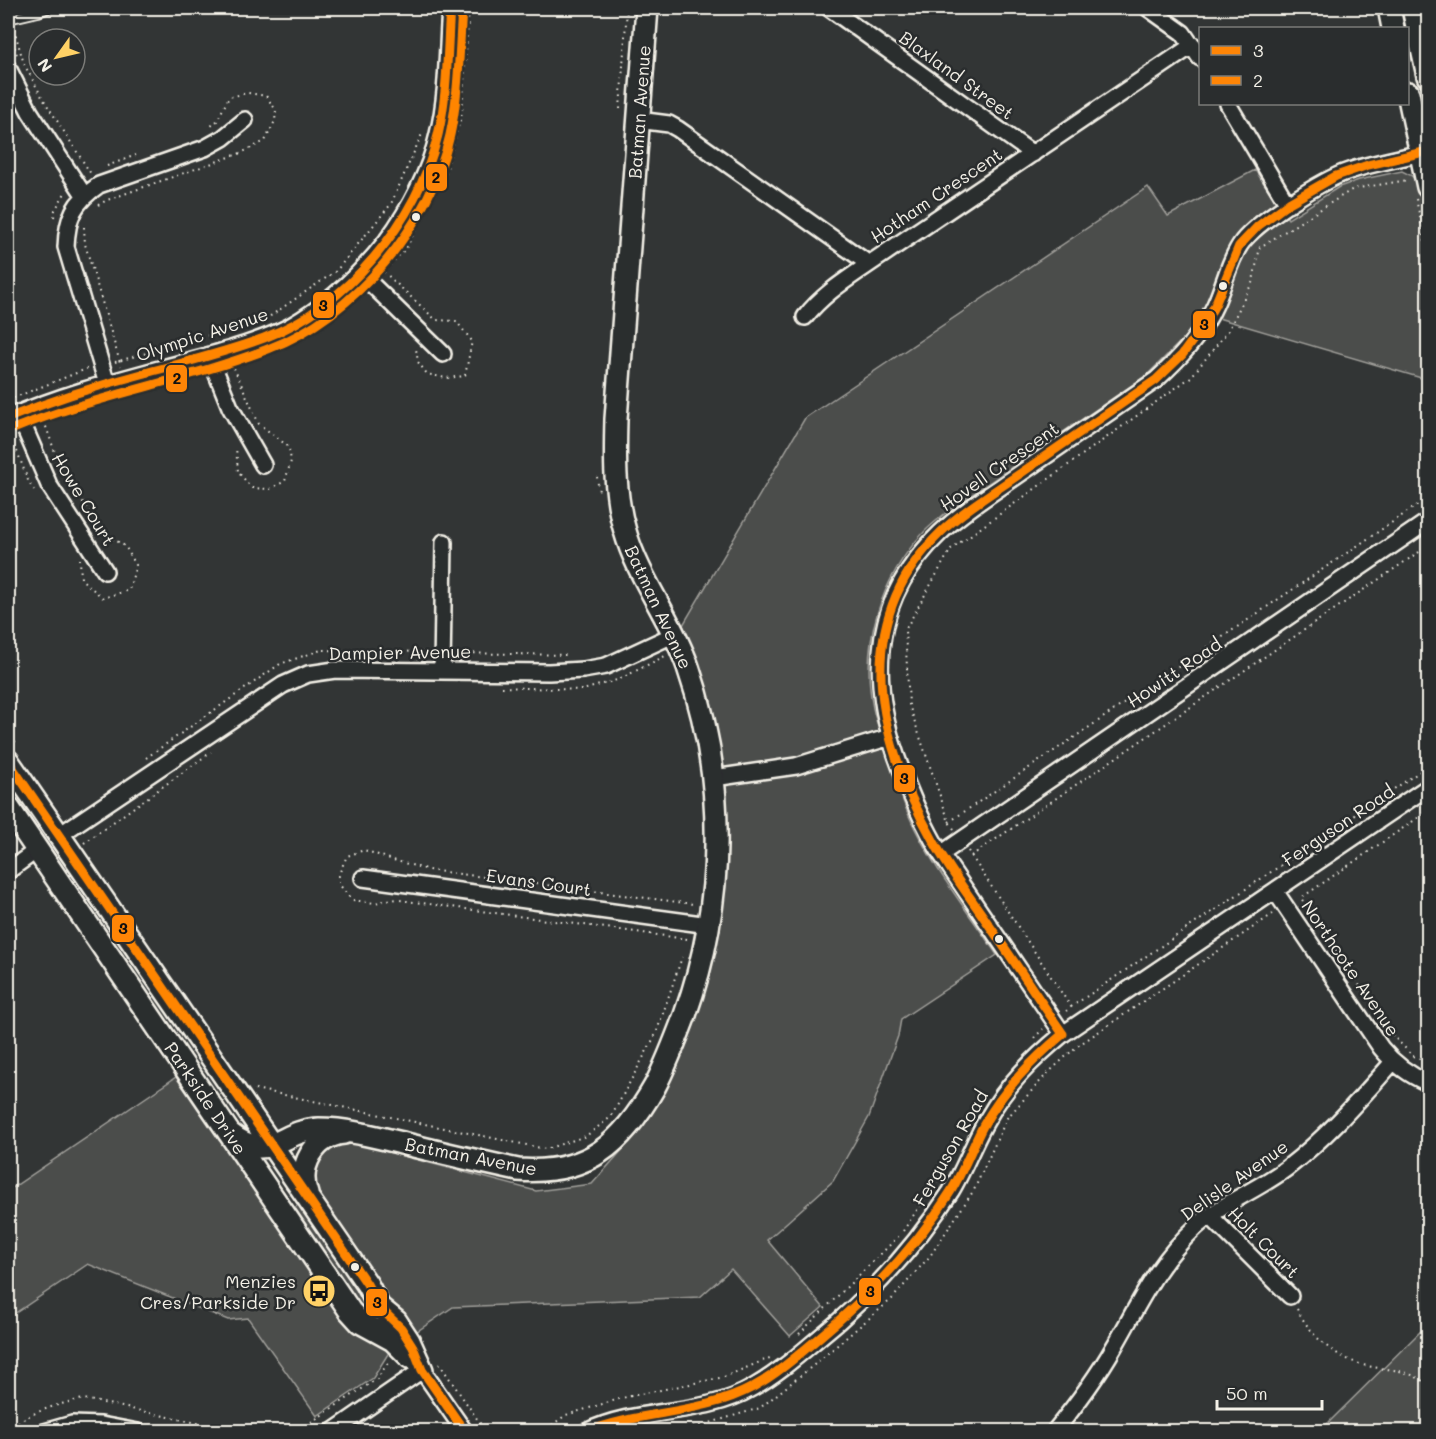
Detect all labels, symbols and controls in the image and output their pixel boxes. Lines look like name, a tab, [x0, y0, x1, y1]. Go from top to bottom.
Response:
street label: Blaxland Street	[895, 25, 1019, 125]
north arrow	[27, 27, 87, 87]
legend	[1199, 27, 1409, 105]
text: 3	[1253, 38, 1264, 62]
street label: Batman Avenue	[622, 44, 656, 180]
text: N	[32, 55, 56, 77]
text: 2	[1253, 68, 1263, 92]
street label: Hotham Crescent	[865, 142, 1007, 248]
line badge: 2	[425, 163, 448, 192]
text: 2	[432, 166, 441, 187]
unlabelled marker	[410, 211, 422, 223]
unlabelled marker	[1217, 280, 1229, 292]
line badge: 3	[312, 291, 335, 319]
text: 3	[318, 294, 328, 315]
street label: Olympic Avenue	[133, 301, 271, 367]
line badge: 3	[1192, 310, 1216, 339]
text: 3	[1199, 313, 1209, 334]
line badge: 2	[165, 364, 188, 393]
text: 2	[173, 367, 182, 388]
street label: Hovell Crescent	[935, 416, 1063, 516]
street label: Howe Court	[47, 448, 121, 550]
street label: Batman Avenue	[620, 541, 698, 673]
street label: Howitt Road	[1122, 631, 1226, 713]
street label: Dampier Avenue	[328, 639, 472, 665]
line badge: 3	[893, 764, 916, 793]
text: 3	[899, 767, 909, 788]
street label: Ferguson Road	[1277, 779, 1399, 871]
street label: Evans Court	[485, 863, 593, 901]
street label: Northcote Avenue	[1296, 895, 1406, 1041]
line badge: 3	[111, 914, 135, 943]
text: 3	[118, 917, 128, 938]
unlabelled marker	[993, 933, 1005, 945]
street label: Parkside Drive	[159, 1037, 253, 1159]
street label: Ferguson Road	[907, 1085, 993, 1211]
street label: Batman Avenue	[403, 1131, 539, 1181]
street label: Delisle Avenue	[1176, 1134, 1292, 1226]
street label: Holt Court	[1223, 1201, 1305, 1283]
unlabelled marker	[349, 1261, 361, 1273]
place label: Menzies Cres/Parkside Dr	[140, 1269, 296, 1314]
bus stop icon: Menzies Cres/Parkside Dr	[301, 1273, 337, 1309]
line badge: 3	[858, 1277, 882, 1306]
text: 3	[865, 1280, 875, 1301]
line badge: 3	[365, 1288, 388, 1317]
text: 3	[372, 1291, 382, 1312]
scale bar	[1217, 1373, 1322, 1411]
text: 50 m	[1226, 1381, 1268, 1405]

